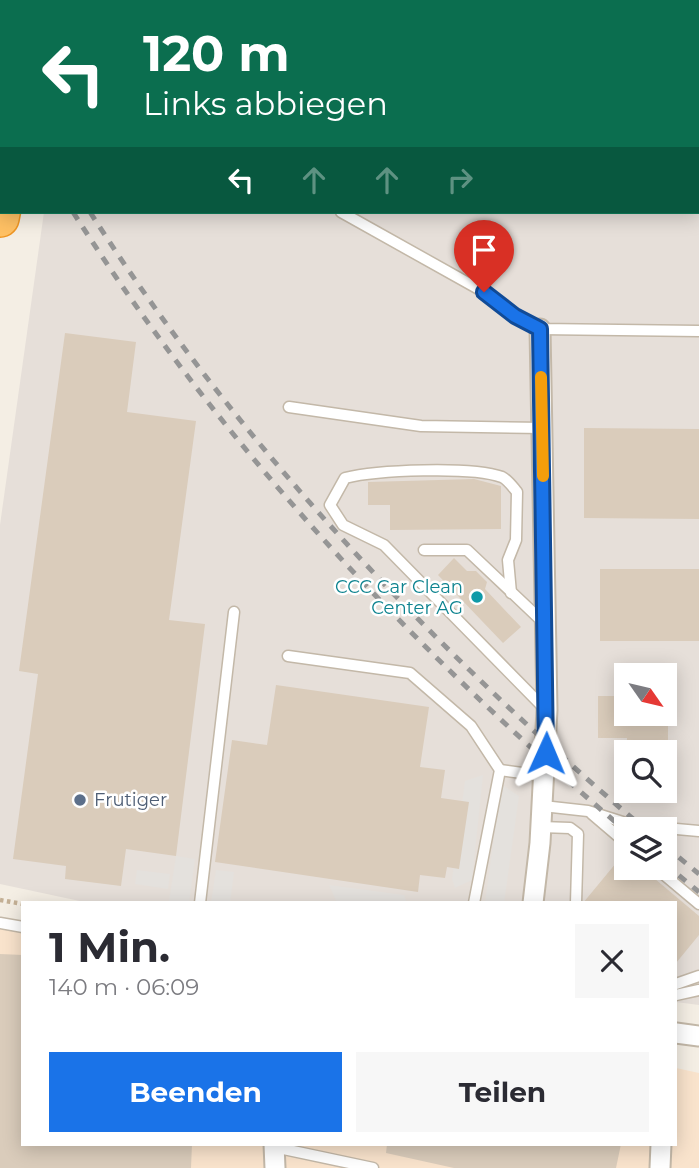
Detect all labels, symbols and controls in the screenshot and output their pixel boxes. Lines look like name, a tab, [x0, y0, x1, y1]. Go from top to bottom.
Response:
text: 120 m	[143, 24, 290, 83]
icon: left	[28, 28, 119, 119]
text: Links abbiegen	[143, 84, 388, 123]
icon: left	[222, 161, 260, 199]
icon: ahead	[295, 161, 333, 199]
icon: ahead	[368, 161, 406, 199]
icon: right	[441, 161, 479, 199]
pin	[454, 220, 514, 292]
icon: arrive	[465, 231, 503, 269]
place label: CCC Car Clean Center AG	[335, 576, 463, 619]
marker: CCC Car Clean Center AG	[469, 589, 485, 605]
north arrow	[614, 663, 677, 726]
map controls	[614, 663, 677, 880]
position arrow	[509, 716, 583, 790]
button: search	[614, 740, 677, 803]
place label: Frutiger	[94, 789, 167, 811]
marker: Frutiger	[72, 792, 88, 808]
button: layers	[614, 817, 677, 880]
text: 1 Min.	[49, 921, 170, 973]
button: close	[575, 924, 649, 998]
text: 140 m · 06:09	[49, 973, 199, 1001]
button: Beenden	[49, 1052, 342, 1132]
button: Teilen	[356, 1052, 649, 1132]

